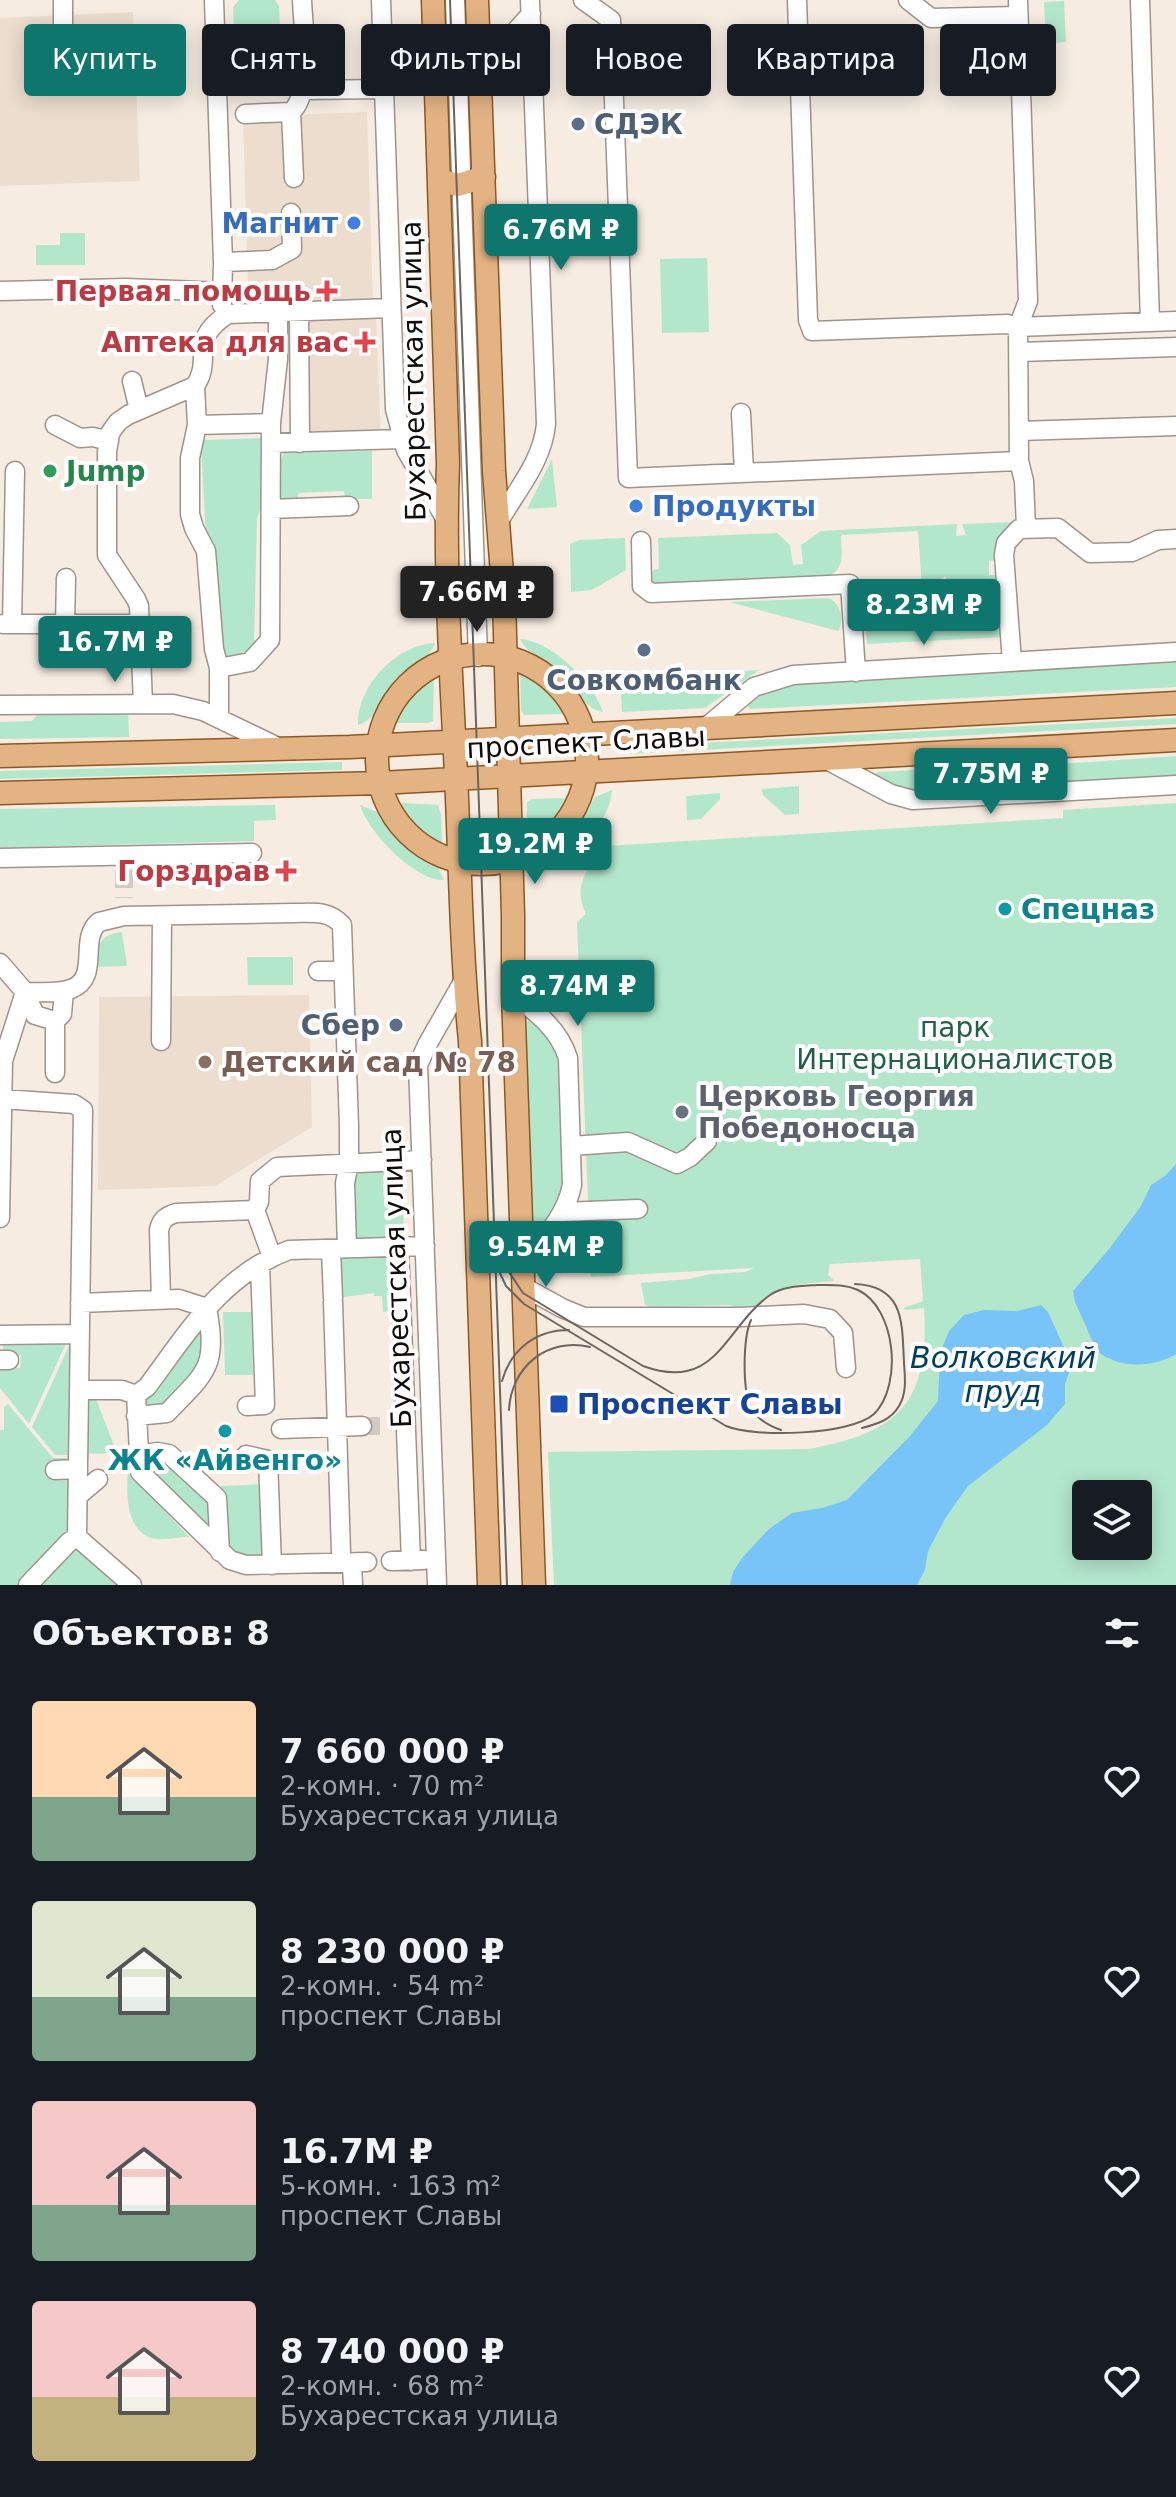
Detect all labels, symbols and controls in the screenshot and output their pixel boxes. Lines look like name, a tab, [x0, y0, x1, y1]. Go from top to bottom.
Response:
chip: Купить	[24, 24, 186, 96]
chip: Снять	[202, 24, 345, 96]
chip: Фильтры	[361, 24, 550, 96]
chip: Новое	[566, 24, 711, 96]
chip: Квартира	[727, 24, 924, 96]
chip: Дом	[940, 24, 1056, 96]
place label: СДЭК	[594, 108, 683, 141]
marker: СДЭК	[569, 115, 587, 133]
pin: 6.76M ₽	[487, 204, 635, 272]
place label: Магнит	[221, 207, 339, 240]
marker: Магнит	[345, 214, 363, 232]
text: 6.76M ₽	[502, 215, 620, 245]
street label: Бухарестская улица	[394, 221, 433, 521]
place label: Первая помощь	[55, 275, 311, 308]
marker: Первая помощь	[318, 282, 336, 300]
place label: Аптека для вас	[101, 326, 349, 359]
marker: Аптека для вас	[356, 333, 374, 351]
place label: Jump	[64, 455, 146, 488]
marker: Jump	[41, 462, 59, 480]
place label: Продукты	[652, 490, 816, 523]
marker: Продукты	[627, 497, 645, 515]
pin: 7.66M ₽	[403, 566, 551, 634]
text: 7.66M ₽	[418, 577, 536, 607]
pin: 8.23M ₽	[850, 579, 998, 647]
text: 8.23M ₽	[865, 590, 983, 620]
pin: 16.7M ₽	[41, 616, 189, 684]
text: 16.7M ₽	[56, 627, 174, 657]
marker: Совкомбанк	[635, 641, 653, 659]
place label: Совкомбанк	[546, 664, 742, 697]
street label: проспект Славы	[466, 720, 706, 765]
pin: 7.75M ₽	[917, 748, 1065, 816]
text: 7.75M ₽	[932, 759, 1050, 789]
pin: 19.2M ₽	[461, 818, 609, 886]
text: 19.2M ₽	[476, 829, 594, 859]
place label: Горздрав	[117, 855, 270, 888]
marker: Горздрав	[277, 862, 295, 880]
place label: Спецназ	[1021, 893, 1155, 926]
marker: Спецназ	[996, 900, 1014, 918]
pin: 8.74M ₽	[504, 960, 652, 1028]
text: 8.74M ₽	[519, 971, 637, 1001]
place label: Сбер	[301, 1009, 380, 1042]
park label: парк Интернационалистов	[796, 1011, 1114, 1076]
marker: Сбер	[387, 1016, 405, 1034]
place label: Детский сад № 78	[221, 1046, 516, 1079]
marker: Детский сад № 78	[196, 1053, 214, 1071]
place label: Церковь Георгия Победоносца	[698, 1080, 975, 1145]
marker: Церковь Георгия Победоносца	[673, 1103, 691, 1121]
street label: Бухарестская улица	[375, 1127, 418, 1429]
pin: 9.54M ₽	[472, 1221, 620, 1289]
text: 9.54M ₽	[487, 1232, 605, 1262]
water label: Волковский пруд	[910, 1340, 1096, 1409]
place label: Проспект Славы	[577, 1388, 843, 1421]
marker: Проспект Славы	[548, 1393, 570, 1415]
marker: ЖК «Айвенго»	[216, 1422, 234, 1440]
place label: ЖК «Айвенго»	[108, 1444, 342, 1477]
map controls	[1072, 1480, 1152, 1560]
button: layers	[1072, 1480, 1152, 1560]
icon: filters	[1100, 1611, 1144, 1655]
text: Объектов: 8	[32, 1613, 270, 1653]
text: 7 660 000 ₽	[280, 1731, 505, 1771]
icon: home	[96, 1733, 192, 1829]
icon: heart	[1100, 1759, 1144, 1803]
text: 2-комн. · 70 m²	[280, 1771, 484, 1801]
text: Бухарестская улица	[280, 1801, 559, 1831]
text: 8 230 000 ₽	[280, 1931, 505, 1971]
icon: home	[96, 1933, 192, 2029]
icon: heart	[1100, 1959, 1144, 2003]
text: 2-комн. · 54 m²	[280, 1971, 484, 2001]
text: проспект Славы	[280, 2001, 502, 2031]
text: 16.7M ₽	[280, 2131, 433, 2171]
icon: home	[96, 2133, 192, 2229]
icon: heart	[1100, 2159, 1144, 2203]
text: 5-комн. · 163 m²	[280, 2171, 501, 2201]
text: проспект Славы	[280, 2201, 502, 2231]
text: 8 740 000 ₽	[280, 2331, 505, 2371]
icon: home	[96, 2333, 192, 2429]
icon: heart	[1100, 2359, 1144, 2403]
text: 2-комн. · 68 m²	[280, 2371, 484, 2401]
text: Бухарестская улица	[280, 2401, 559, 2431]

